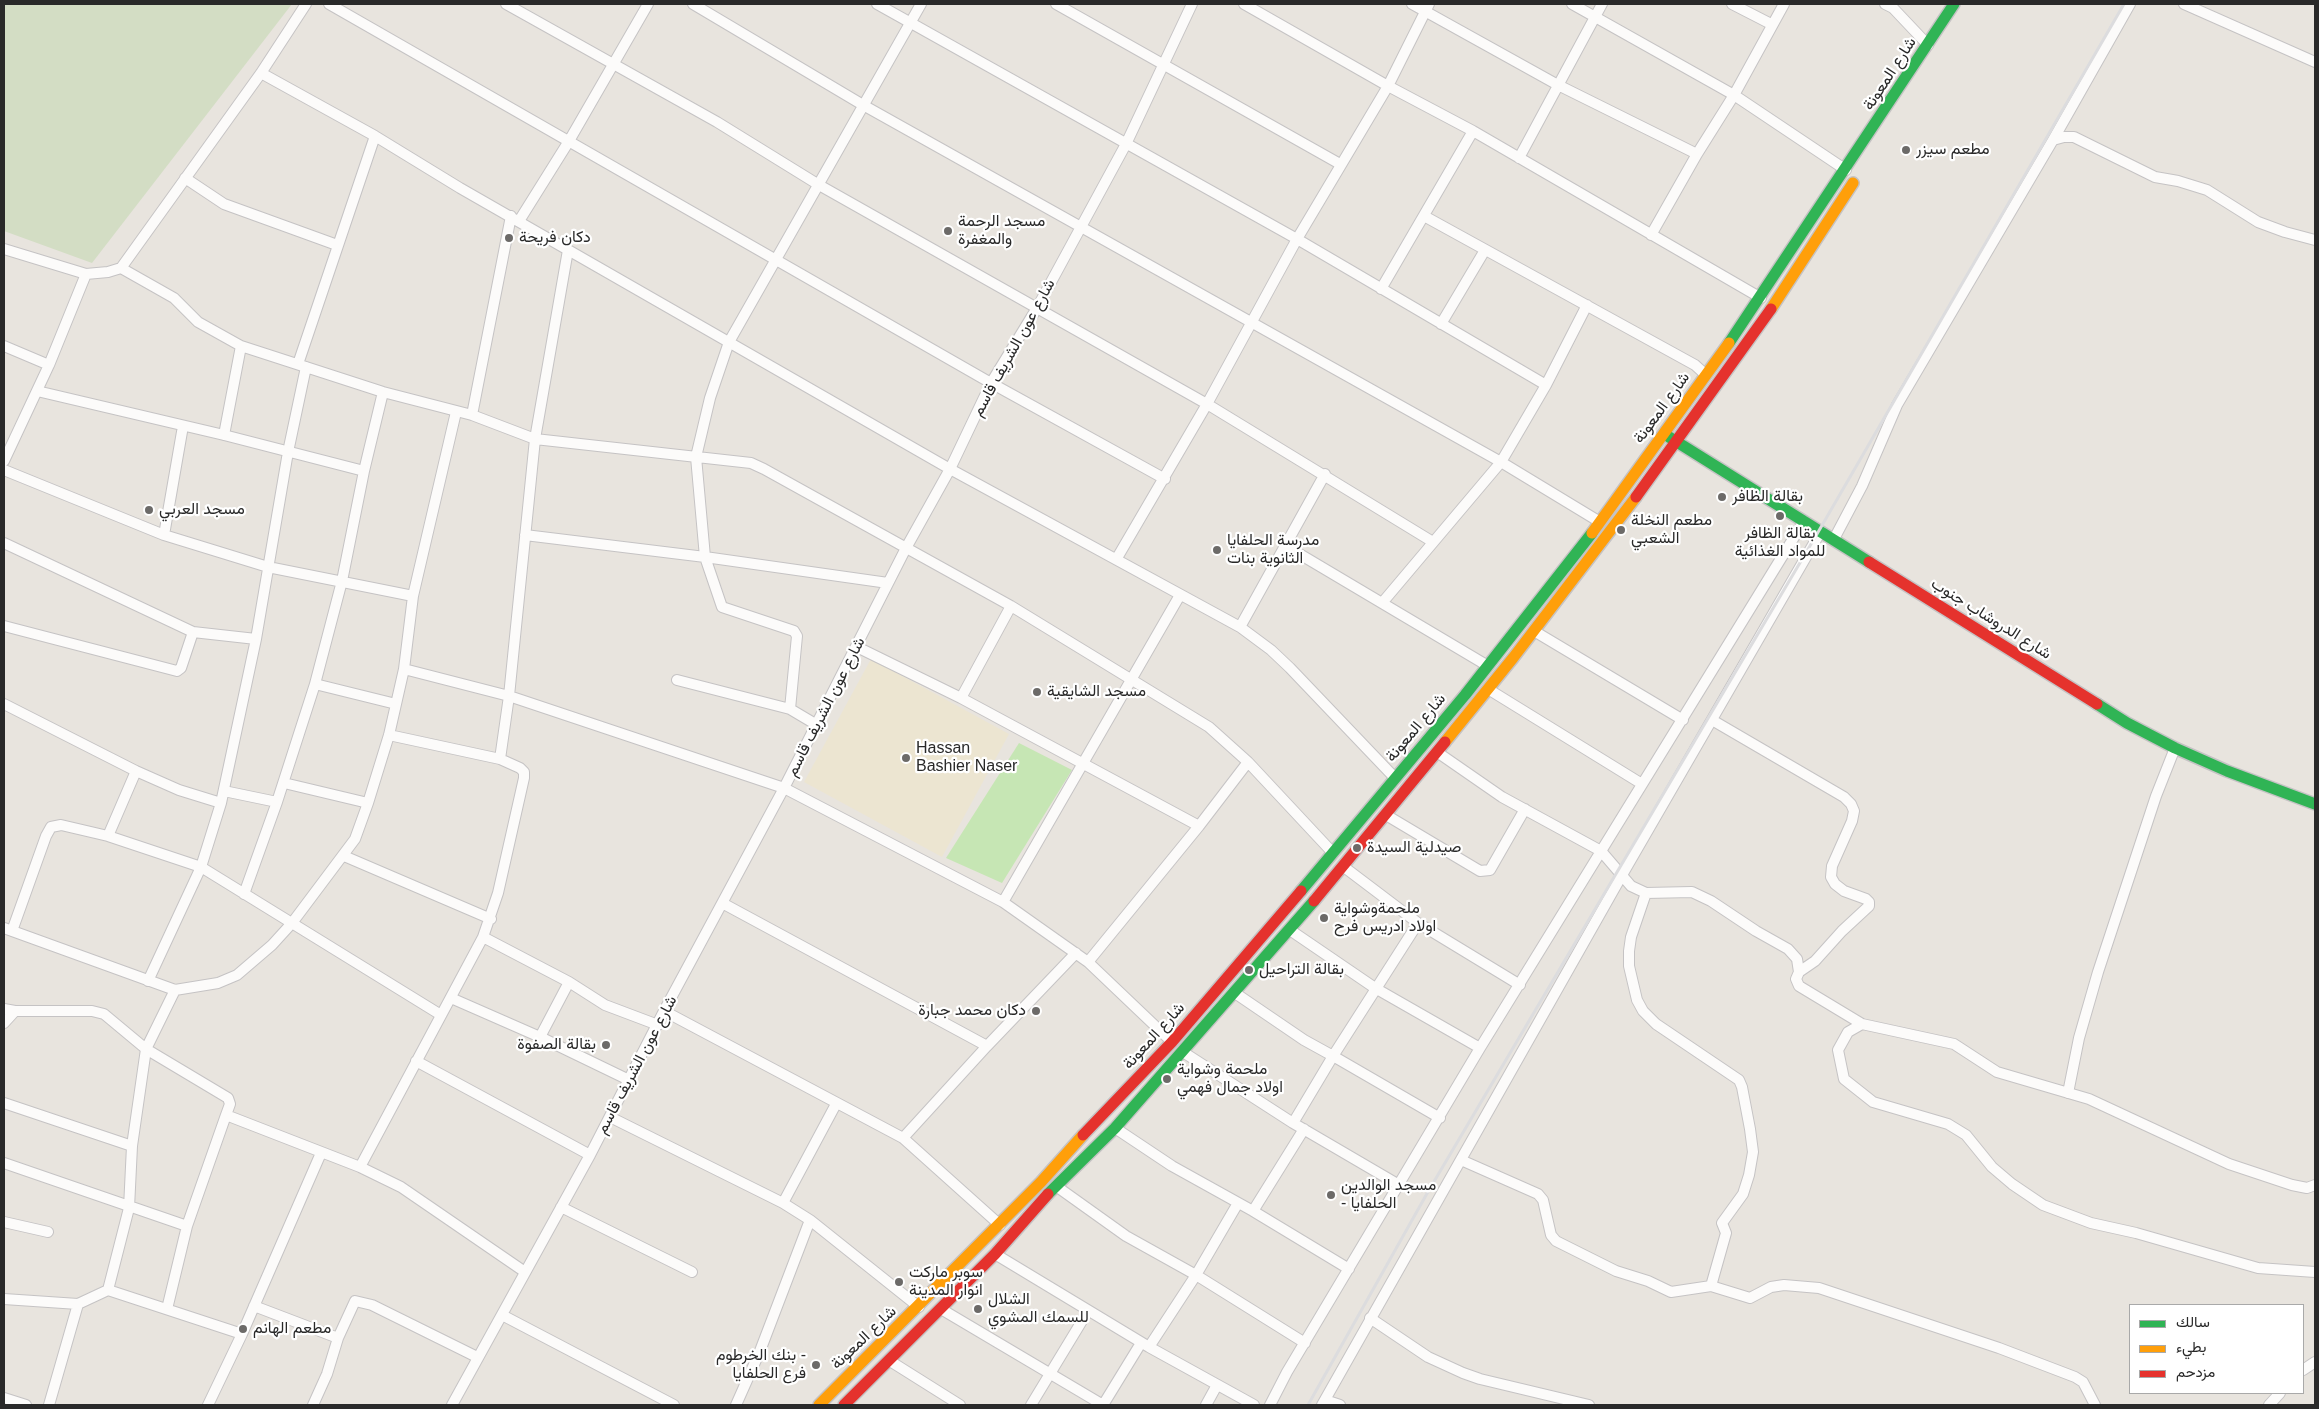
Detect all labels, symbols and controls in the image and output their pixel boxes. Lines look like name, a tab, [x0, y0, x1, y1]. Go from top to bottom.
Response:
street label: شارع المعونة	[1859, 34, 1921, 114]
place label: مطعم سيزر	[1916, 140, 1989, 160]
marker: مطعم سيزر	[1900, 144, 1912, 156]
place label: مسجد الرحمة والمغفرة	[958, 212, 1045, 250]
marker: مسجد الرحمة والمغفرة	[942, 225, 954, 237]
place label: دكان فريحة	[519, 228, 591, 248]
marker: دكان فريحة	[503, 232, 515, 244]
street label: شارع عون الشريف قاسم	[968, 276, 1060, 420]
street label: شارع المعونة	[1630, 369, 1694, 447]
place label: بقالة الظافر	[1732, 487, 1803, 507]
marker: بقالة الظافر	[1716, 491, 1728, 503]
place label: مسجد العربي	[159, 500, 245, 520]
marker: مسجد العربي	[143, 504, 155, 516]
marker: بقالة الظافر للمواد الغذائية	[1774, 510, 1786, 522]
place label: مطعم النخلة الشعبي	[1631, 511, 1712, 549]
marker: مطعم النخلة الشعبي	[1615, 524, 1627, 536]
place label: بقالة الظافر للمواد الغذائية	[1735, 524, 1825, 562]
place label: مدرسة الحلفايا الثانوية بنات	[1227, 531, 1319, 569]
marker: مدرسة الحلفايا الثانوية بنات	[1211, 544, 1223, 556]
street label: شارع الدروشاب جنوب	[1927, 574, 2055, 664]
street label: شارع عون الشريف قاسم	[783, 634, 869, 780]
place label: مسجد الشايقية	[1047, 682, 1146, 702]
marker: مسجد الشايقية	[1031, 686, 1043, 698]
street label: شارع المعونة	[1382, 690, 1450, 766]
place label: Hassan Bashier Naser	[916, 739, 1017, 777]
marker: Hassan Bashier Naser	[900, 752, 912, 764]
place label: صيدلية السيدة	[1367, 838, 1461, 858]
marker: صيدلية السيدة	[1351, 842, 1363, 854]
place label: ملحمةوشواية اولاد ادريس فرح	[1334, 899, 1436, 937]
marker: ملحمةوشواية اولاد ادريس فرح	[1318, 912, 1330, 924]
place label: بقالة التراحيل	[1259, 960, 1344, 980]
marker: بقالة التراحيل	[1243, 964, 1255, 976]
street label: شارع عون الشريف قاسم	[592, 993, 682, 1137]
street label: شارع المعونة	[1119, 999, 1189, 1073]
place label: دكان محمد جبارة	[918, 1001, 1026, 1021]
marker: دكان محمد جبارة	[1030, 1005, 1042, 1017]
place label: بقالة الصفوة	[517, 1035, 596, 1055]
marker: بقالة الصفوة	[600, 1039, 612, 1051]
place label: ملحمة وشواية اولاد جمال فهمي	[1177, 1060, 1283, 1098]
marker: ملحمة وشواية اولاد جمال فهمي	[1161, 1073, 1173, 1085]
place label: مسجد الوالدين - الحلفايا	[1341, 1176, 1436, 1214]
marker: مسجد الوالدين - الحلفايا	[1325, 1189, 1337, 1201]
place label: سوبر ماركت انوار المدينة	[909, 1263, 983, 1301]
marker: سوبر ماركت انوار المدينة	[893, 1276, 905, 1288]
place label: الشلال للسمك المشوي	[988, 1290, 1089, 1328]
street label: شارع المعونة	[827, 1302, 901, 1374]
marker: الشلال للسمك المشوي	[972, 1303, 984, 1315]
legend	[2129, 1304, 2304, 1394]
text: سالك	[2176, 1313, 2210, 1330]
place label: مطعم الهانم	[253, 1319, 331, 1339]
marker: مطعم الهانم	[237, 1323, 249, 1335]
text: بطيء	[2176, 1338, 2206, 1355]
place label: بنك الخرطوم - فرع الحلفايا	[716, 1346, 806, 1384]
marker: بنك الخرطوم - فرع الحلفايا	[810, 1359, 822, 1371]
text: مزدحم	[2176, 1363, 2215, 1380]

